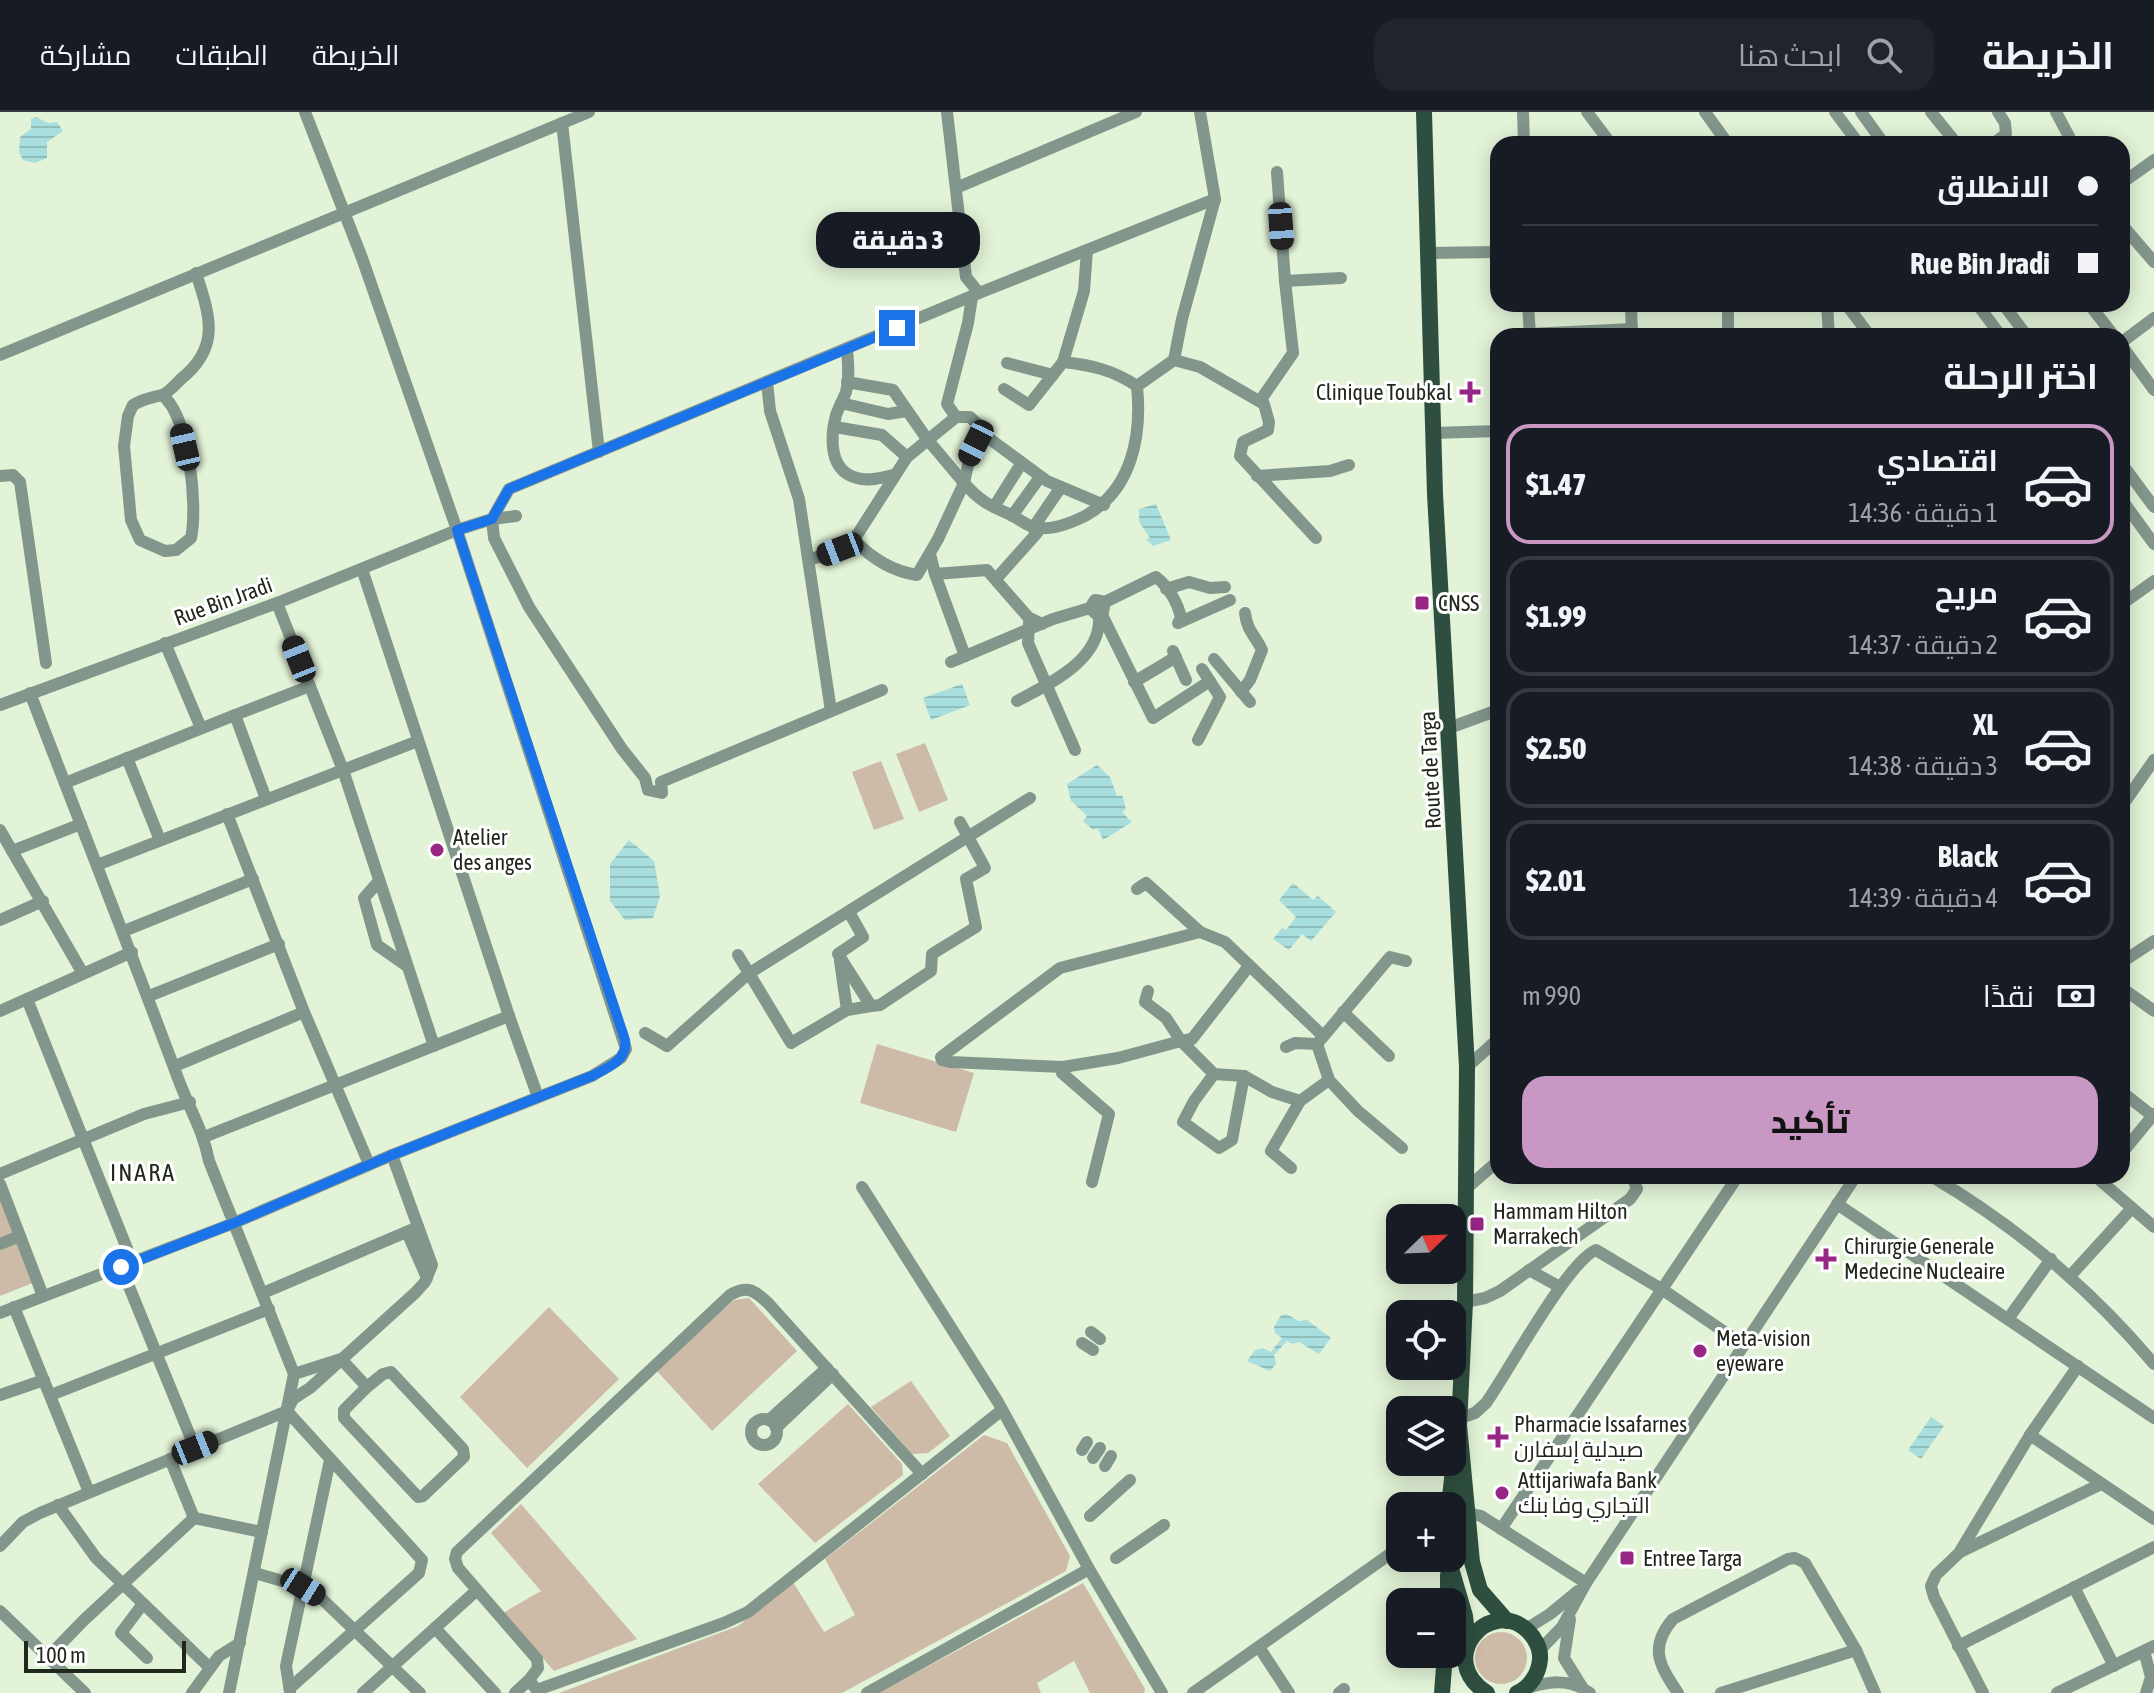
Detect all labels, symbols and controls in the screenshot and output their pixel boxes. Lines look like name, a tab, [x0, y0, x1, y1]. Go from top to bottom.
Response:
search box	[1374, 19, 1934, 91]
icon: search	[1862, 33, 1906, 77]
text: الخريطة	[1982, 34, 2114, 77]
text: ابحث هنا	[1738, 38, 1842, 72]
text: مشاركة	[40, 39, 131, 71]
text: الطبقات	[175, 39, 268, 71]
text: الخريطة	[312, 39, 399, 71]
text: الانطلاق	[1937, 169, 2050, 203]
car	[1267, 201, 1295, 251]
callout: 3 دقيقة	[815, 212, 979, 268]
text: 3 دقيقة	[852, 225, 944, 255]
text: Rue Bin Jradi	[1910, 246, 2050, 280]
route end	[879, 310, 915, 346]
text: اختر الرحلة	[1943, 355, 2098, 397]
place label: Clinique Toubkal	[1316, 379, 1452, 405]
marker: Clinique Toubkal	[1459, 381, 1481, 403]
car	[955, 416, 997, 470]
car	[168, 421, 202, 473]
text: اقتصادي	[1877, 443, 1998, 477]
icon: car	[2022, 448, 2094, 520]
text: $1.47	[1526, 467, 1586, 501]
text: 1 دقيقة · 14:36	[1848, 498, 1998, 528]
car	[813, 529, 867, 569]
street label: Rue Bin Jradi	[170, 571, 276, 631]
text: مريح	[1935, 575, 1998, 609]
icon: car	[2022, 580, 2094, 652]
place label: CNSS	[1438, 590, 1479, 616]
marker: CNSS	[1413, 594, 1431, 612]
text: $1.99	[1526, 599, 1586, 633]
text: 2 دقيقة · 14:37	[1848, 630, 1998, 660]
car	[279, 632, 319, 686]
text: XL	[1973, 707, 1998, 741]
street label: Route de Targa	[1414, 710, 1446, 830]
icon: car	[2022, 712, 2094, 784]
text: $2.50	[1526, 731, 1586, 765]
text: 3 دقيقة · 14:38	[1848, 751, 1998, 781]
place label: Atelier des anges	[453, 824, 532, 875]
text: Black	[1938, 839, 1998, 873]
marker: Atelier des anges	[428, 841, 446, 859]
icon: car	[2022, 844, 2094, 916]
text: $2.01	[1526, 863, 1586, 897]
text: 4 دقيقة · 14:39	[1848, 883, 1998, 913]
icon: cash	[2054, 974, 2098, 1018]
text: نقدًا	[1983, 979, 2034, 1013]
text: 990 m	[1522, 981, 1581, 1011]
button: تأكيد	[1522, 1076, 2098, 1168]
district label: INARA	[110, 1159, 176, 1186]
place label: Hammam Hilton Marrakech	[1493, 1198, 1628, 1249]
north arrow	[1386, 1204, 1466, 1284]
map controls	[1386, 1204, 1466, 1668]
marker: Hammam Hilton Marrakech	[1468, 1215, 1486, 1233]
place label: Chirurgie Generale Medecine Nucleaire	[1844, 1233, 2005, 1284]
marker: Chirurgie Generale Medecine Nucleaire	[1815, 1248, 1837, 1270]
route start	[103, 1249, 139, 1285]
button: locate	[1386, 1300, 1466, 1380]
place label: Meta-vision eyeware	[1716, 1325, 1811, 1376]
marker: Meta-vision eyeware	[1691, 1342, 1709, 1360]
button: layers	[1386, 1396, 1466, 1476]
place label: Pharmacie Issafarnes صيدلية إسفارن	[1514, 1411, 1687, 1464]
car	[168, 1428, 222, 1468]
marker: Pharmacie Issafarnes صيدلية إسفارن	[1489, 1428, 1507, 1446]
place label: Attijariwafa Bank التجاري وفا بنك	[1518, 1467, 1657, 1522]
marker: Attijariwafa Bank التجاري وفا بنك	[1493, 1484, 1511, 1502]
button: +	[1386, 1492, 1466, 1572]
place label: Entree Targa	[1643, 1545, 1742, 1571]
marker: Entree Targa	[1618, 1549, 1636, 1567]
car	[276, 1564, 330, 1610]
button: −	[1386, 1588, 1466, 1668]
scale bar	[24, 1637, 186, 1673]
text: 100 m	[36, 1642, 86, 1668]

